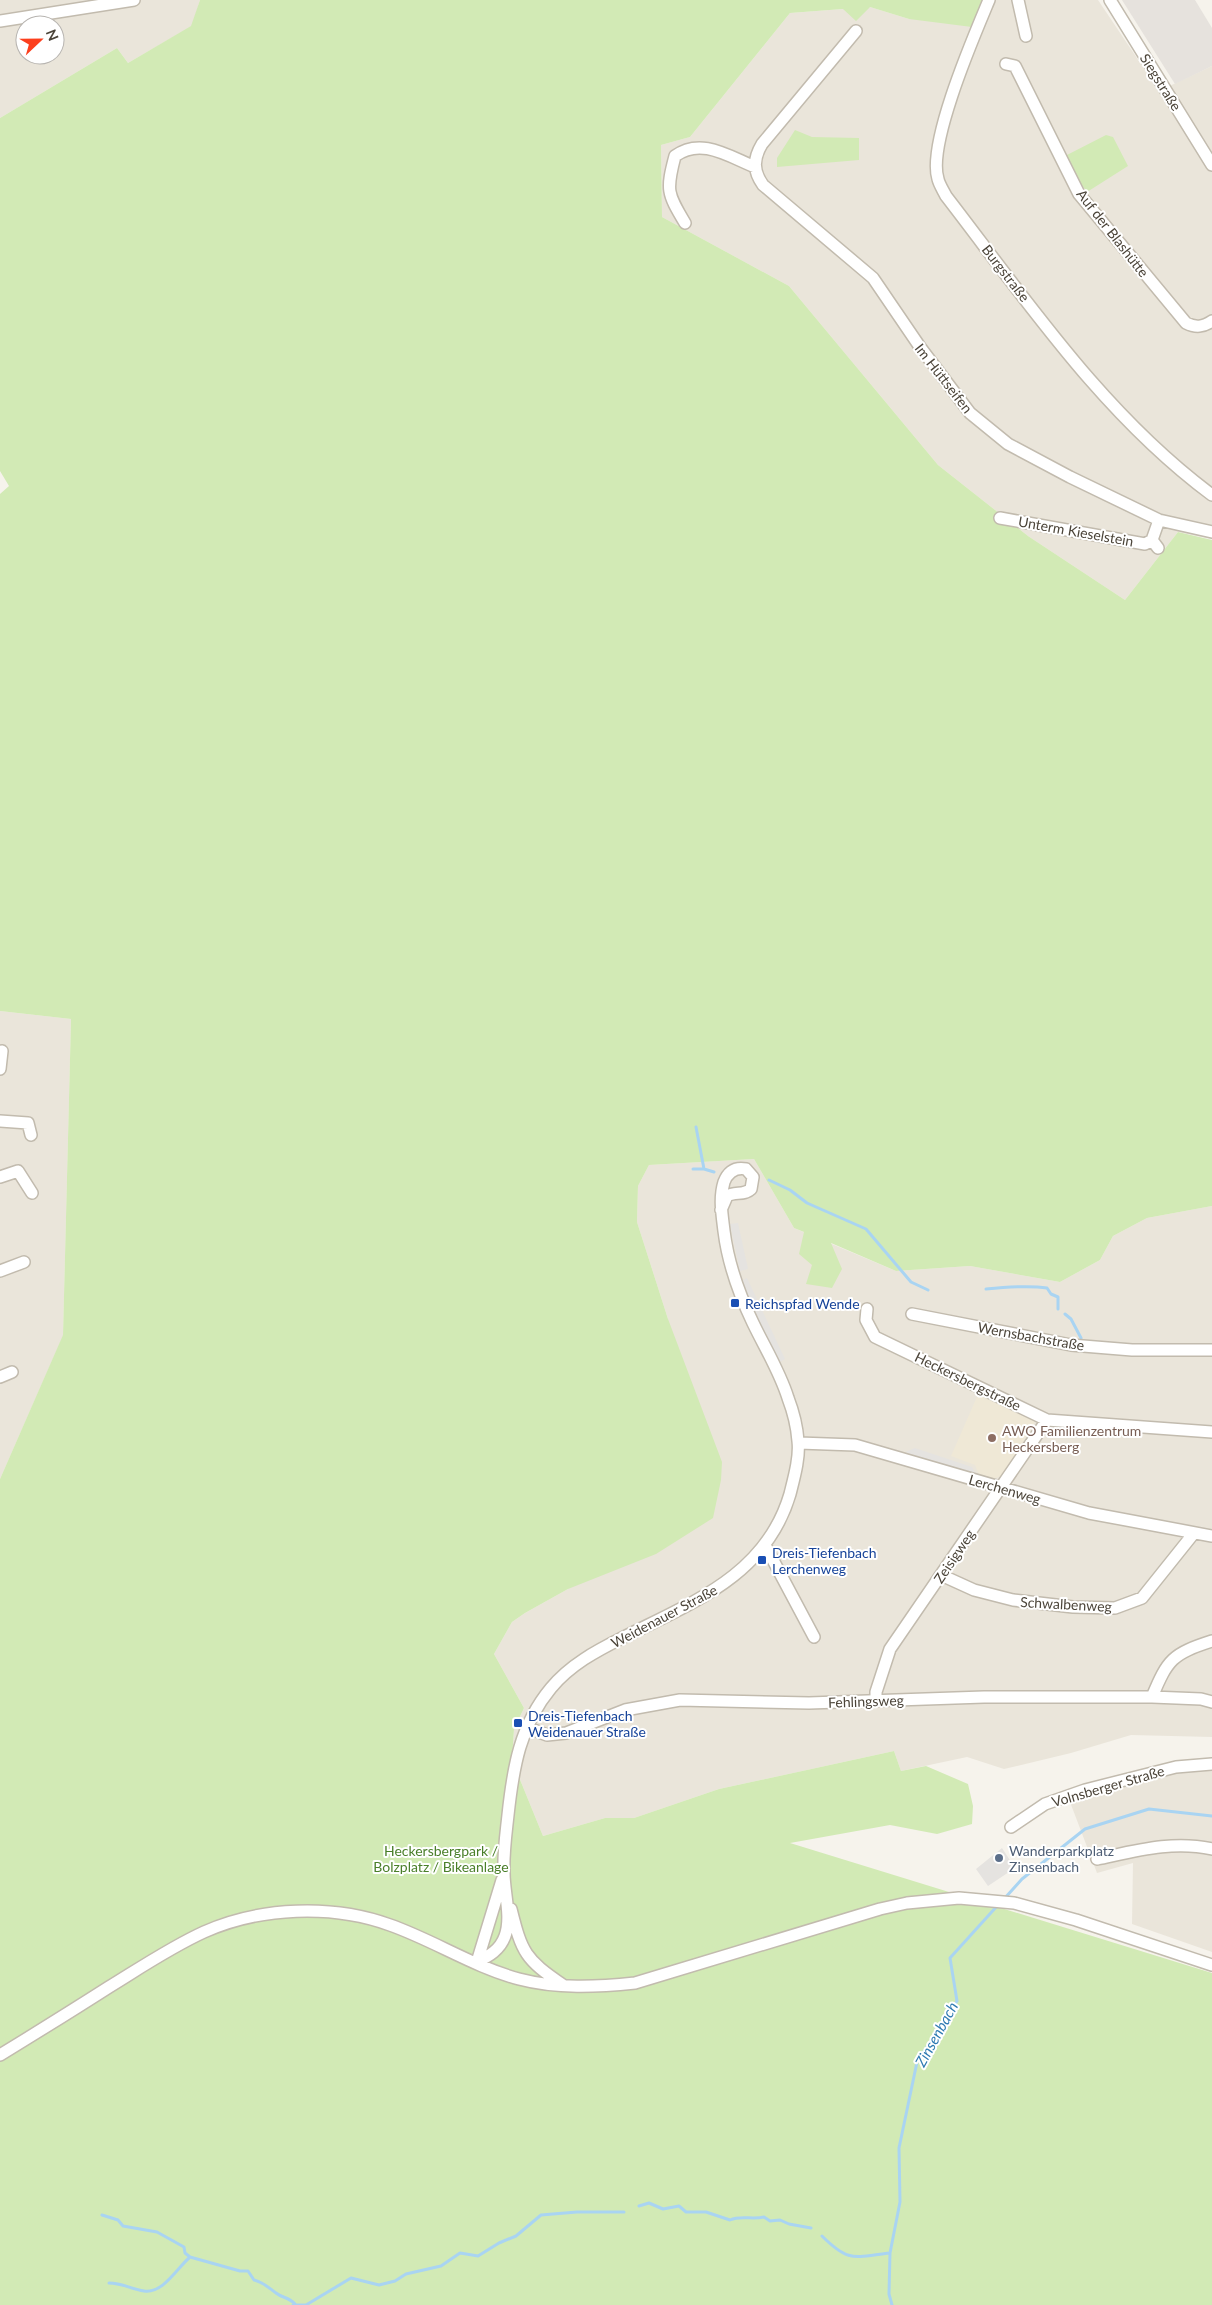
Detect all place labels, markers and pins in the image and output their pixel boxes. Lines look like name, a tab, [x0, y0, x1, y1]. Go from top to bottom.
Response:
place label: Reichspfad Wende	[745, 1295, 860, 1312]
marker: Reichspfad Wende	[729, 1297, 741, 1309]
place label: AWO Familienzentrum Heckersberg	[1002, 1422, 1141, 1455]
marker: AWO Familienzentrum Heckersberg	[986, 1432, 998, 1444]
place label: Dreis-Tiefenbach Lerchenweg	[772, 1544, 877, 1577]
marker: Dreis-Tiefenbach Lerchenweg	[756, 1554, 768, 1566]
place label: Dreis-Tiefenbach Weidenauer Straße	[528, 1707, 646, 1740]
marker: Dreis-Tiefenbach Weidenauer Straße	[512, 1717, 524, 1729]
place label: Wanderparkplatz Zinsenbach	[1009, 1842, 1114, 1875]
marker: Wanderparkplatz Zinsenbach	[993, 1852, 1005, 1864]

